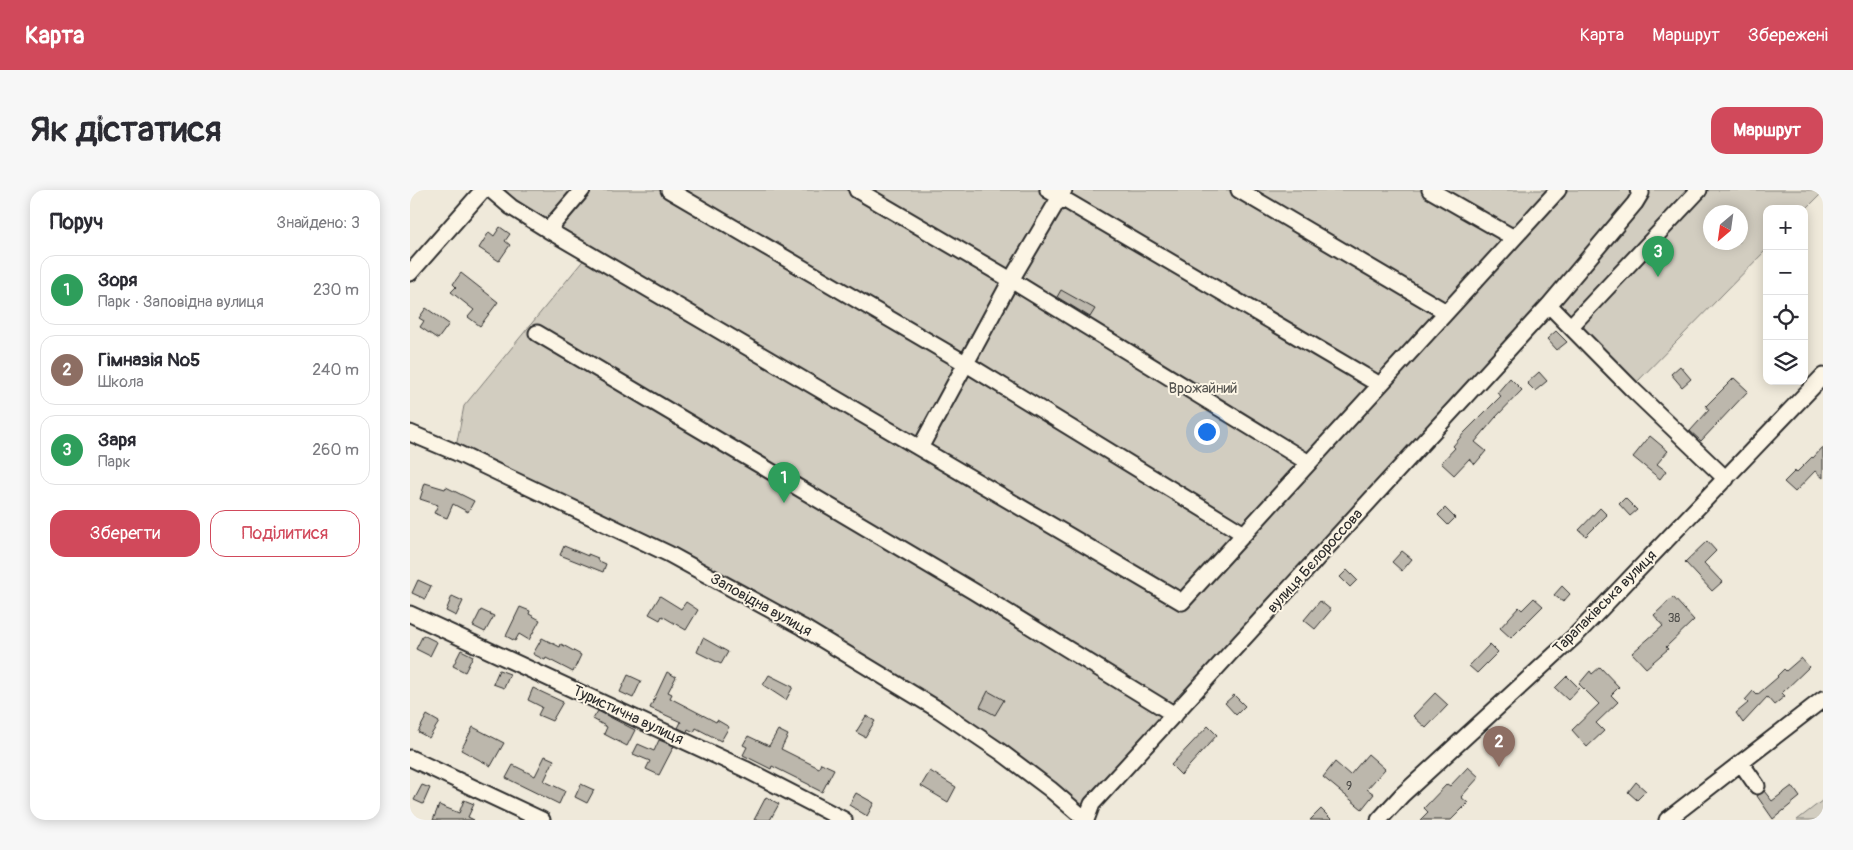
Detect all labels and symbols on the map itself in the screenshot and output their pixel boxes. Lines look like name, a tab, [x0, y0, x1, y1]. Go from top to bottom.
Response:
north arrow	[1703, 205, 1748, 250]
pin: 3	[1642, 236, 1674, 277]
park label: Врожайний	[1169, 379, 1237, 398]
your location	[1194, 419, 1220, 445]
pin: 1	[768, 462, 800, 503]
street label: вулиця Бєлороссова	[1263, 505, 1367, 617]
street label: Тарапаківська вулиця	[1549, 546, 1661, 658]
street label: Заповідна вулиця	[707, 569, 815, 641]
house number: 38	[1668, 611, 1680, 626]
street label: Туристична вулиця	[570, 681, 686, 749]
pin: 2	[1483, 726, 1515, 767]
house number: 9	[1346, 779, 1352, 794]

